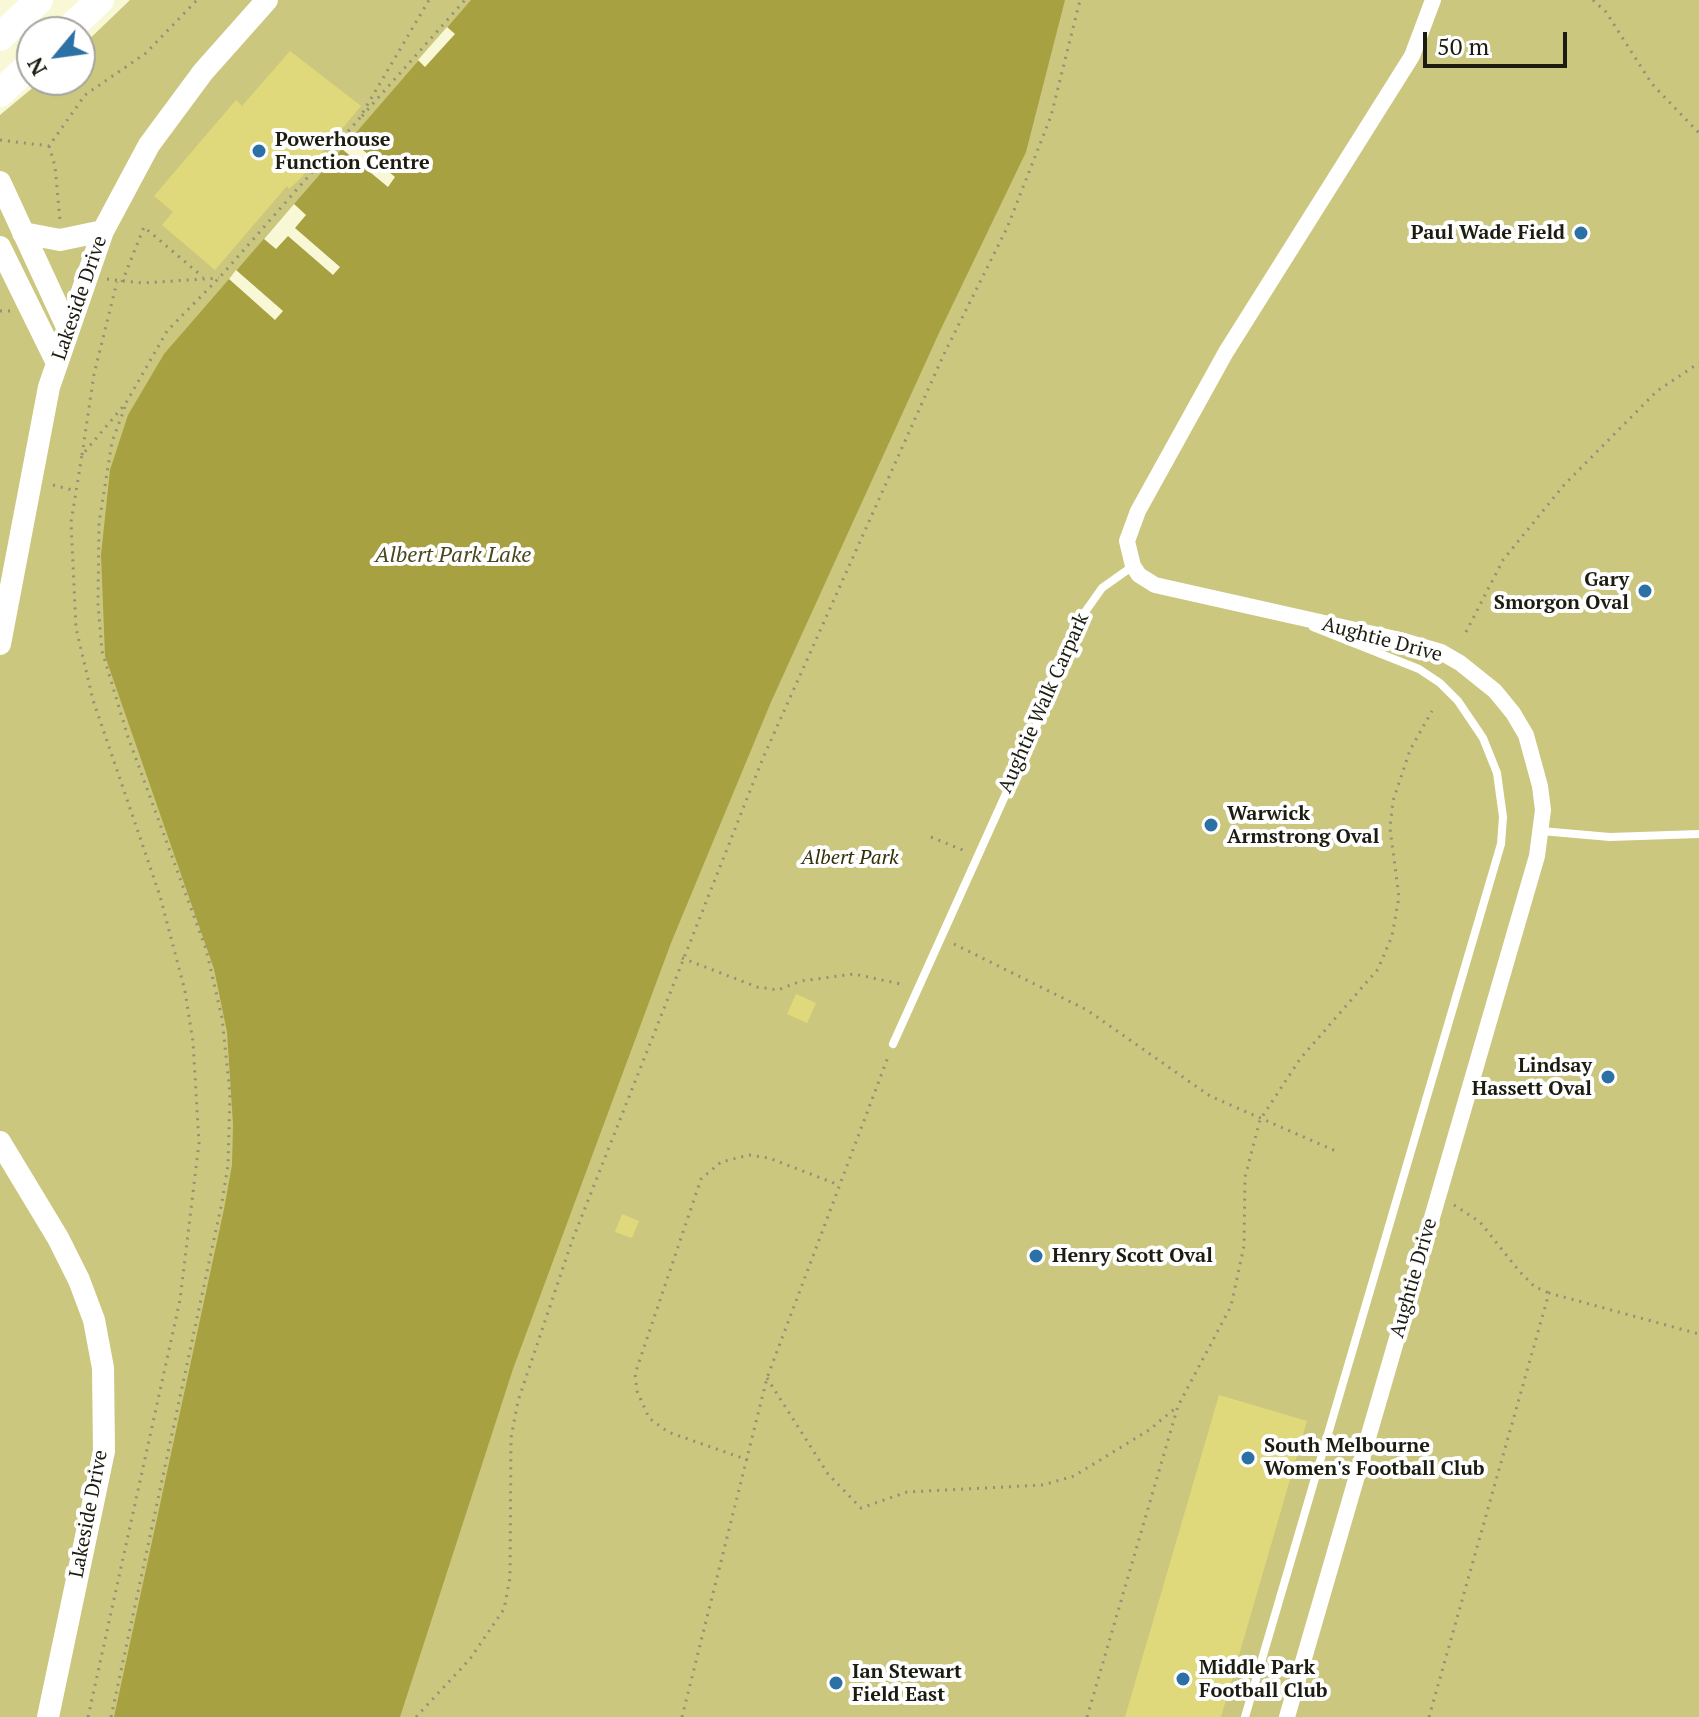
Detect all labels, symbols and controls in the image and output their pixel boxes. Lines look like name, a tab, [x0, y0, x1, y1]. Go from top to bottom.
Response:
north arrow	[16, 16, 96, 96]
scale bar	[1427, 16, 1571, 66]
text: 50 m	[1437, 30, 1489, 62]
text: N	[20, 53, 53, 81]
place label: Powerhouse Function Centre	[275, 128, 430, 175]
marker: Powerhouse Function Centre	[250, 142, 268, 160]
place label: Paul Wade Field	[1411, 221, 1565, 245]
marker: Paul Wade Field	[1572, 224, 1590, 242]
street label: Lakeside Drive	[48, 233, 112, 363]
water label: Albert Park Lake	[375, 543, 531, 569]
place label: Gary Smorgon Oval	[1494, 568, 1629, 615]
marker: Gary Smorgon Oval	[1636, 582, 1654, 600]
street label: Aughtie Walk Carpark	[993, 609, 1095, 797]
street label: Aughtie Drive	[1319, 612, 1445, 668]
place label: Warwick Armstrong Oval	[1227, 802, 1379, 849]
marker: Warwick Armstrong Oval	[1202, 816, 1220, 834]
park label: Albert Park	[801, 846, 899, 870]
place label: Lindsay Hassett Oval	[1472, 1054, 1592, 1101]
marker: Lindsay Hassett Oval	[1599, 1068, 1617, 1086]
street label: Aughtie Drive	[1385, 1215, 1443, 1341]
place label: Henry Scott Oval	[1052, 1244, 1213, 1268]
marker: Henry Scott Oval	[1027, 1247, 1045, 1265]
place label: South Melbourne Women's Football Club	[1264, 1434, 1485, 1481]
street label: Lakeside Drive	[65, 1448, 113, 1580]
marker: South Melbourne Women's Football Club	[1239, 1449, 1257, 1467]
place label: Middle Park Football Club	[1199, 1656, 1328, 1703]
place label: Ian Stewart Field East	[852, 1660, 962, 1707]
marker: Middle Park Football Club	[1174, 1670, 1192, 1688]
marker: Ian Stewart Field East	[827, 1674, 845, 1692]

